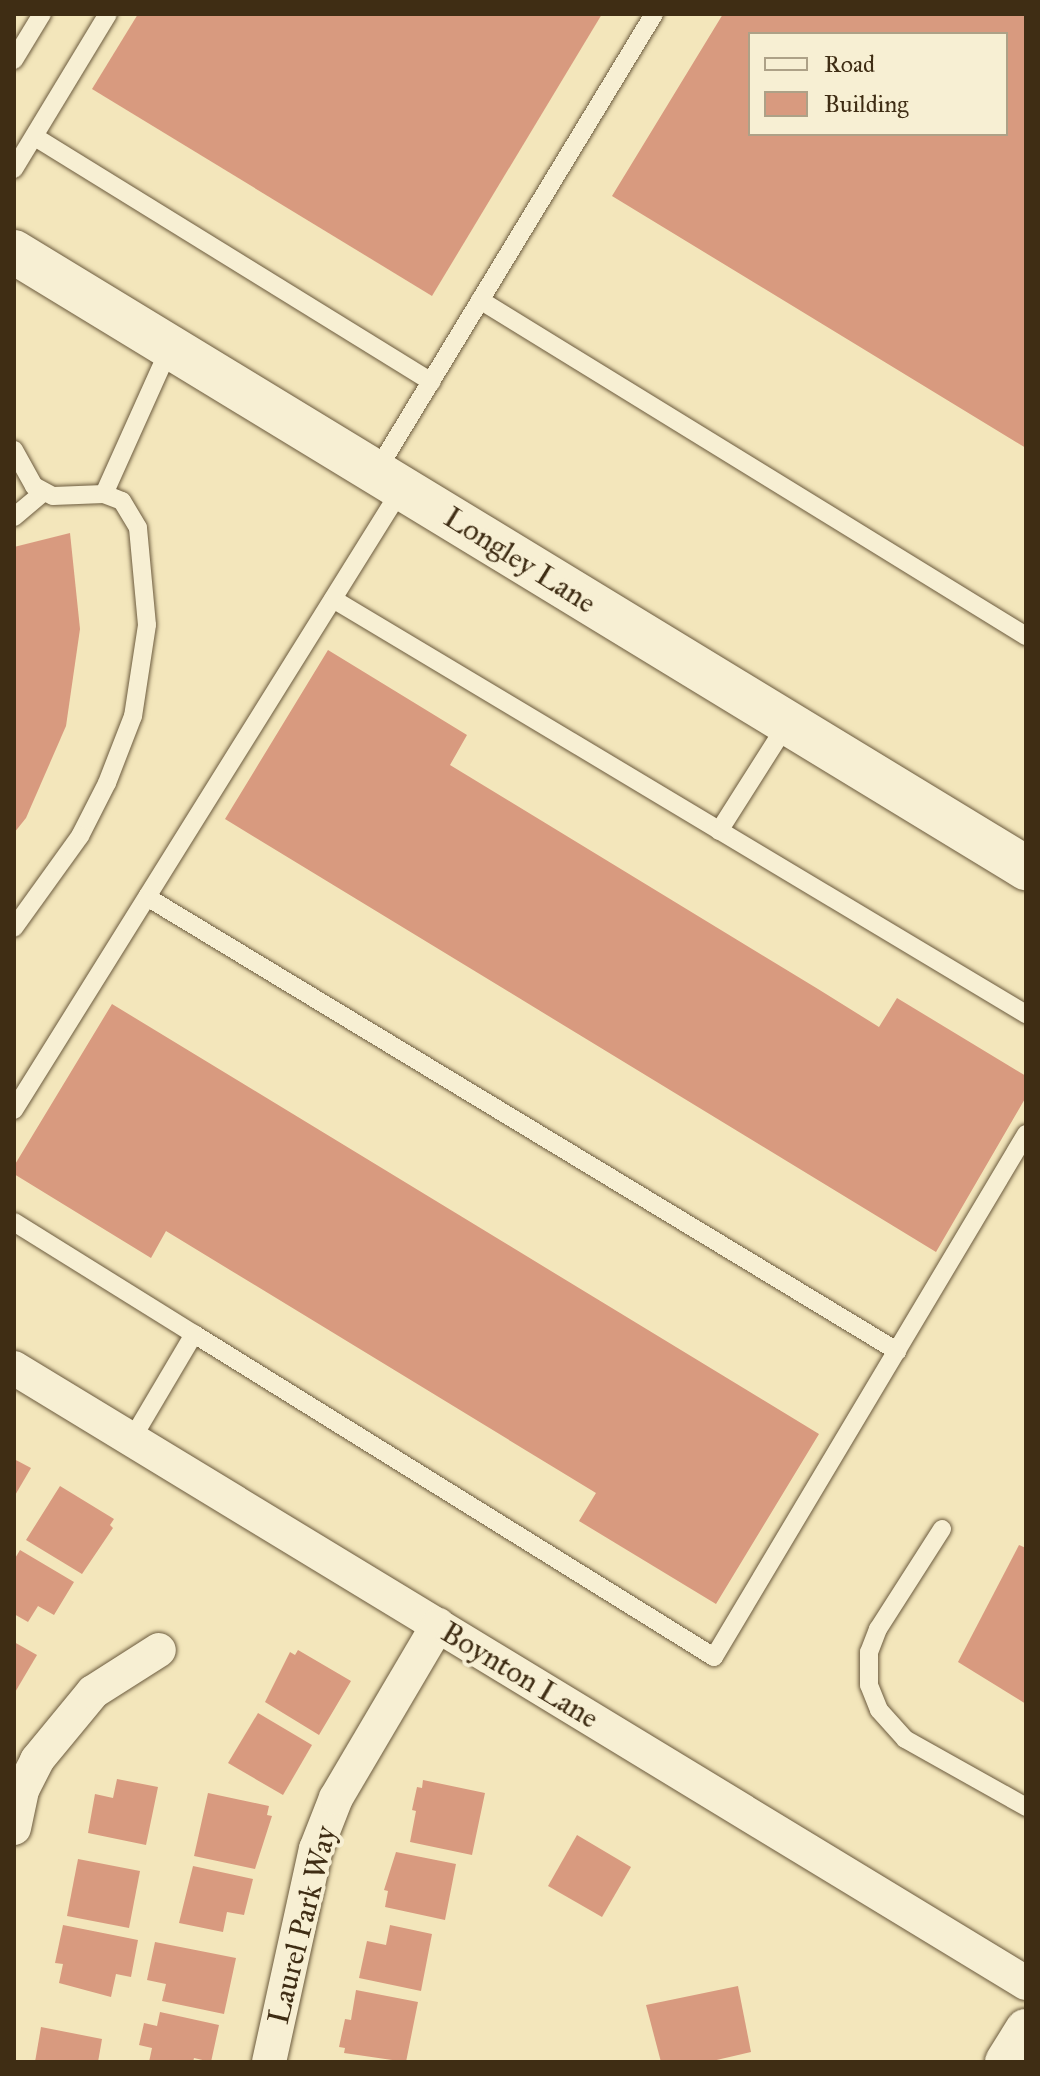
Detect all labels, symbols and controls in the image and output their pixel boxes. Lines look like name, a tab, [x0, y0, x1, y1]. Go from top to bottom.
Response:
legend	[748, 32, 1008, 136]
text: Road	[824, 49, 875, 79]
text: Building	[824, 89, 909, 119]
street label: Longley Lane	[437, 499, 603, 621]
street label: Boynton Lane	[435, 1614, 605, 1736]
street label: Laurel Park Way	[260, 1822, 344, 2028]

